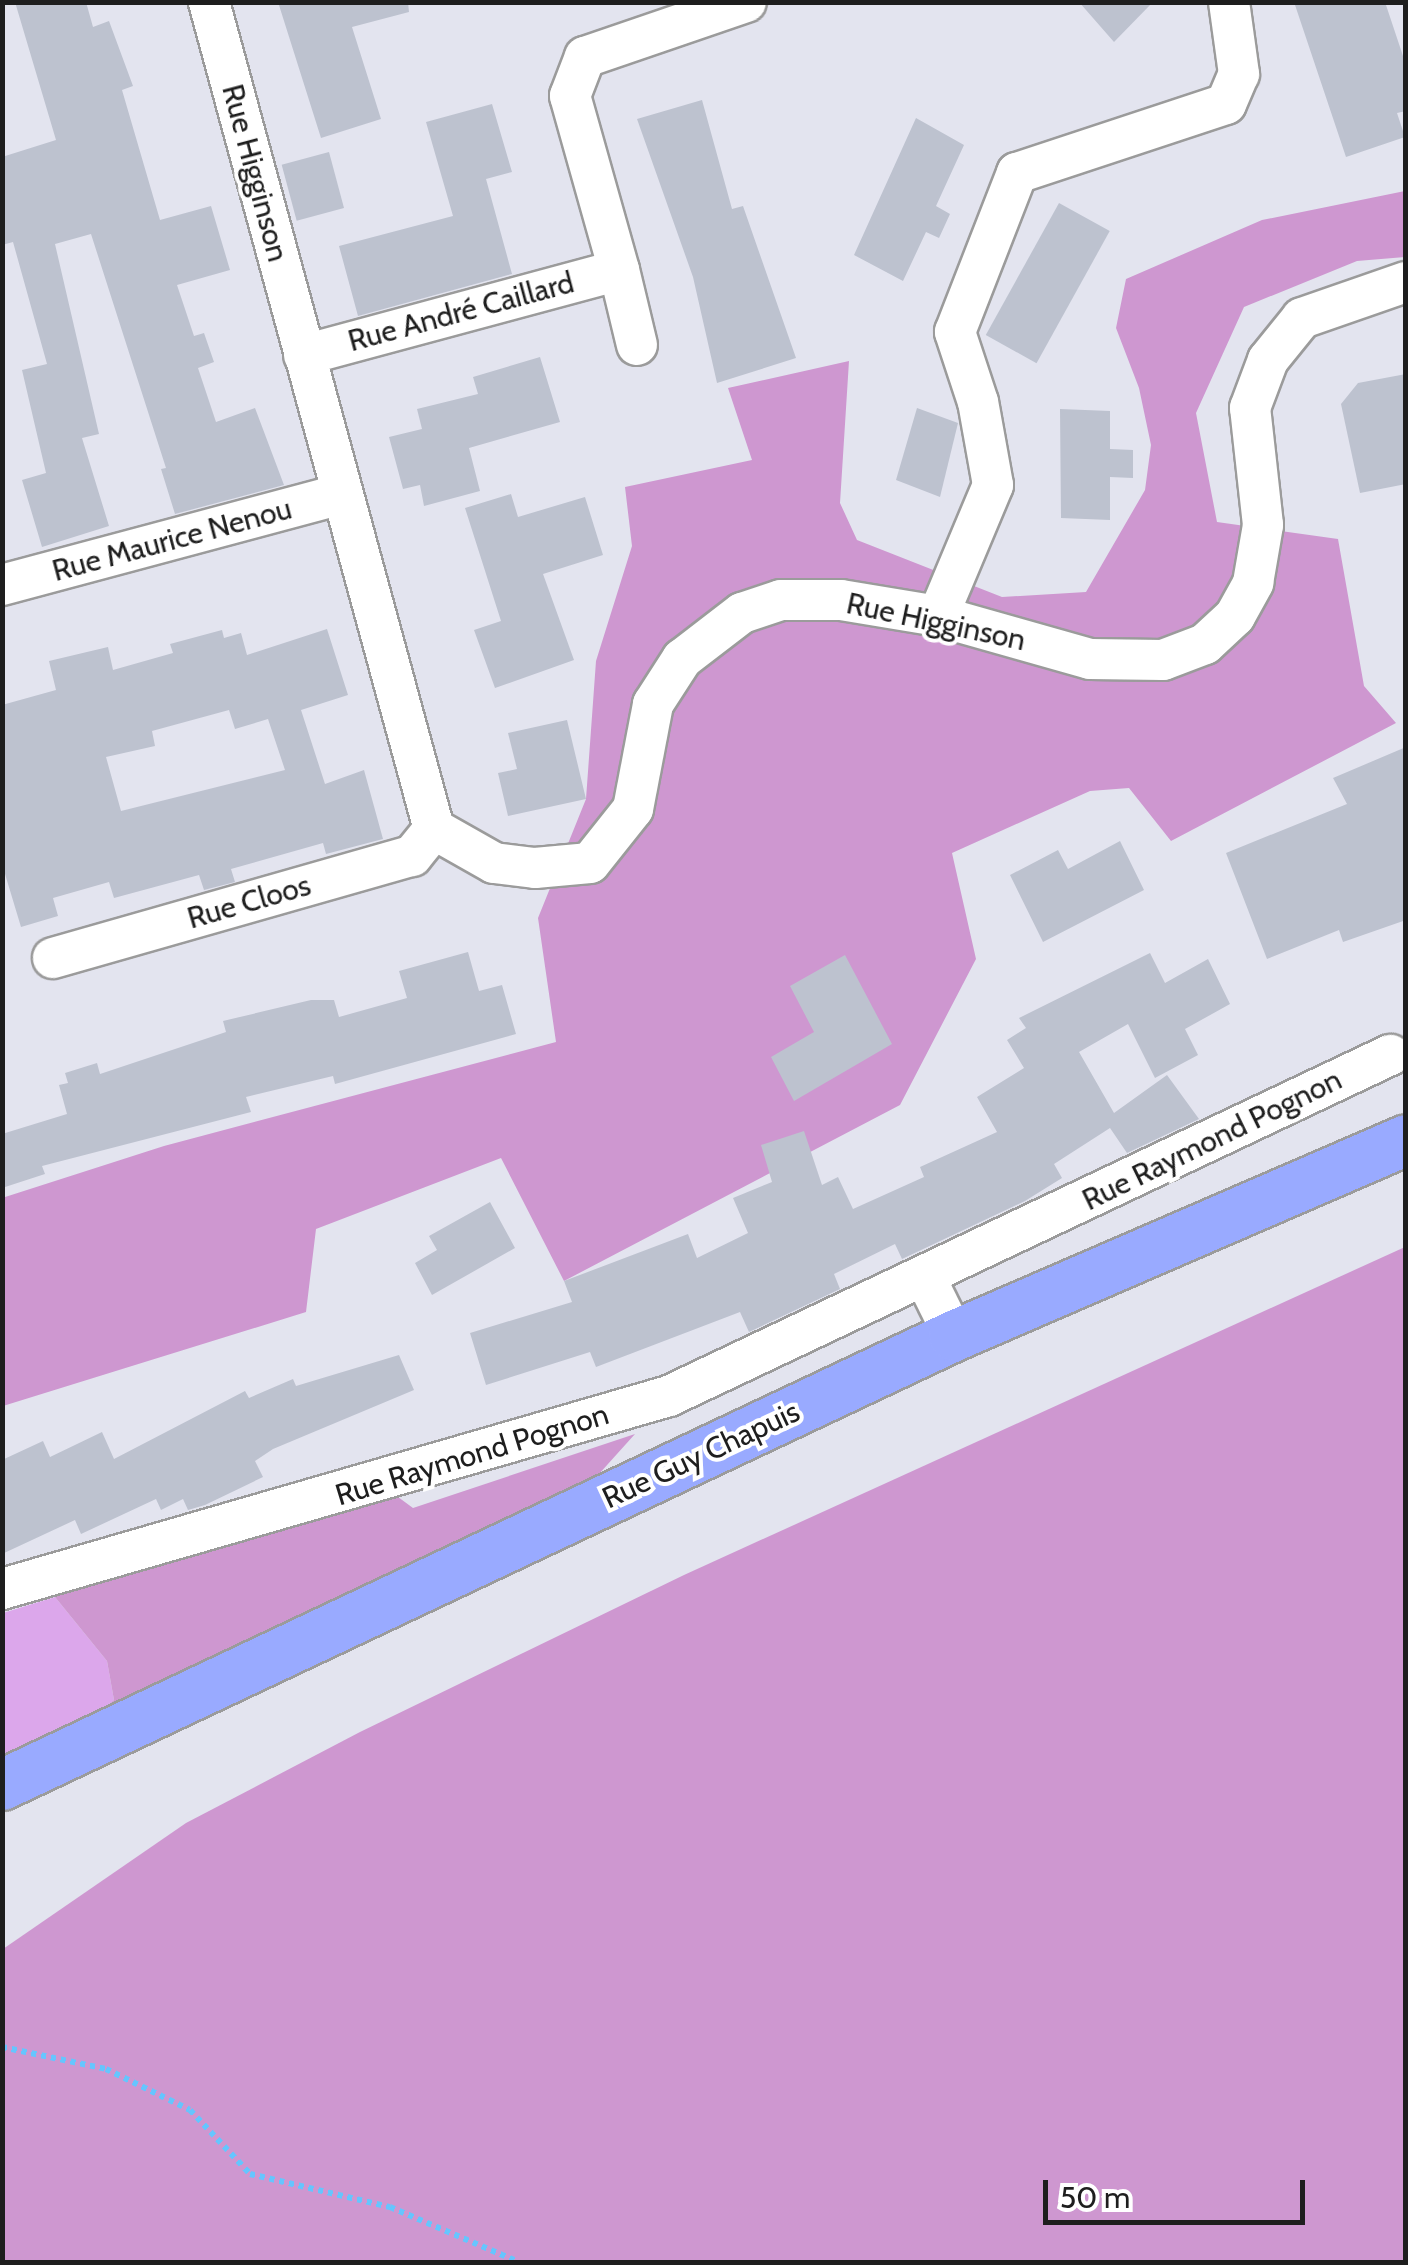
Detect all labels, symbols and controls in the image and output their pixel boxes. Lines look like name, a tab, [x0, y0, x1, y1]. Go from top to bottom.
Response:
street label: Rue Higginson	[214, 80, 296, 266]
street label: Rue André Caillard	[344, 265, 578, 359]
street label: Rue Maurice Nenou	[48, 491, 296, 589]
street label: Rue Higginson	[843, 585, 1029, 659]
street label: Rue Cloos	[183, 867, 315, 937]
street label: Rue Raymond Pognon	[1077, 1062, 1347, 1218]
street label: Rue Guy Chapuis	[597, 1394, 805, 1516]
street label: Rue Raymond Pognon	[331, 1396, 613, 1514]
scale bar	[1048, 2160, 1310, 2222]
text: 50 m	[1060, 2179, 1130, 2216]

